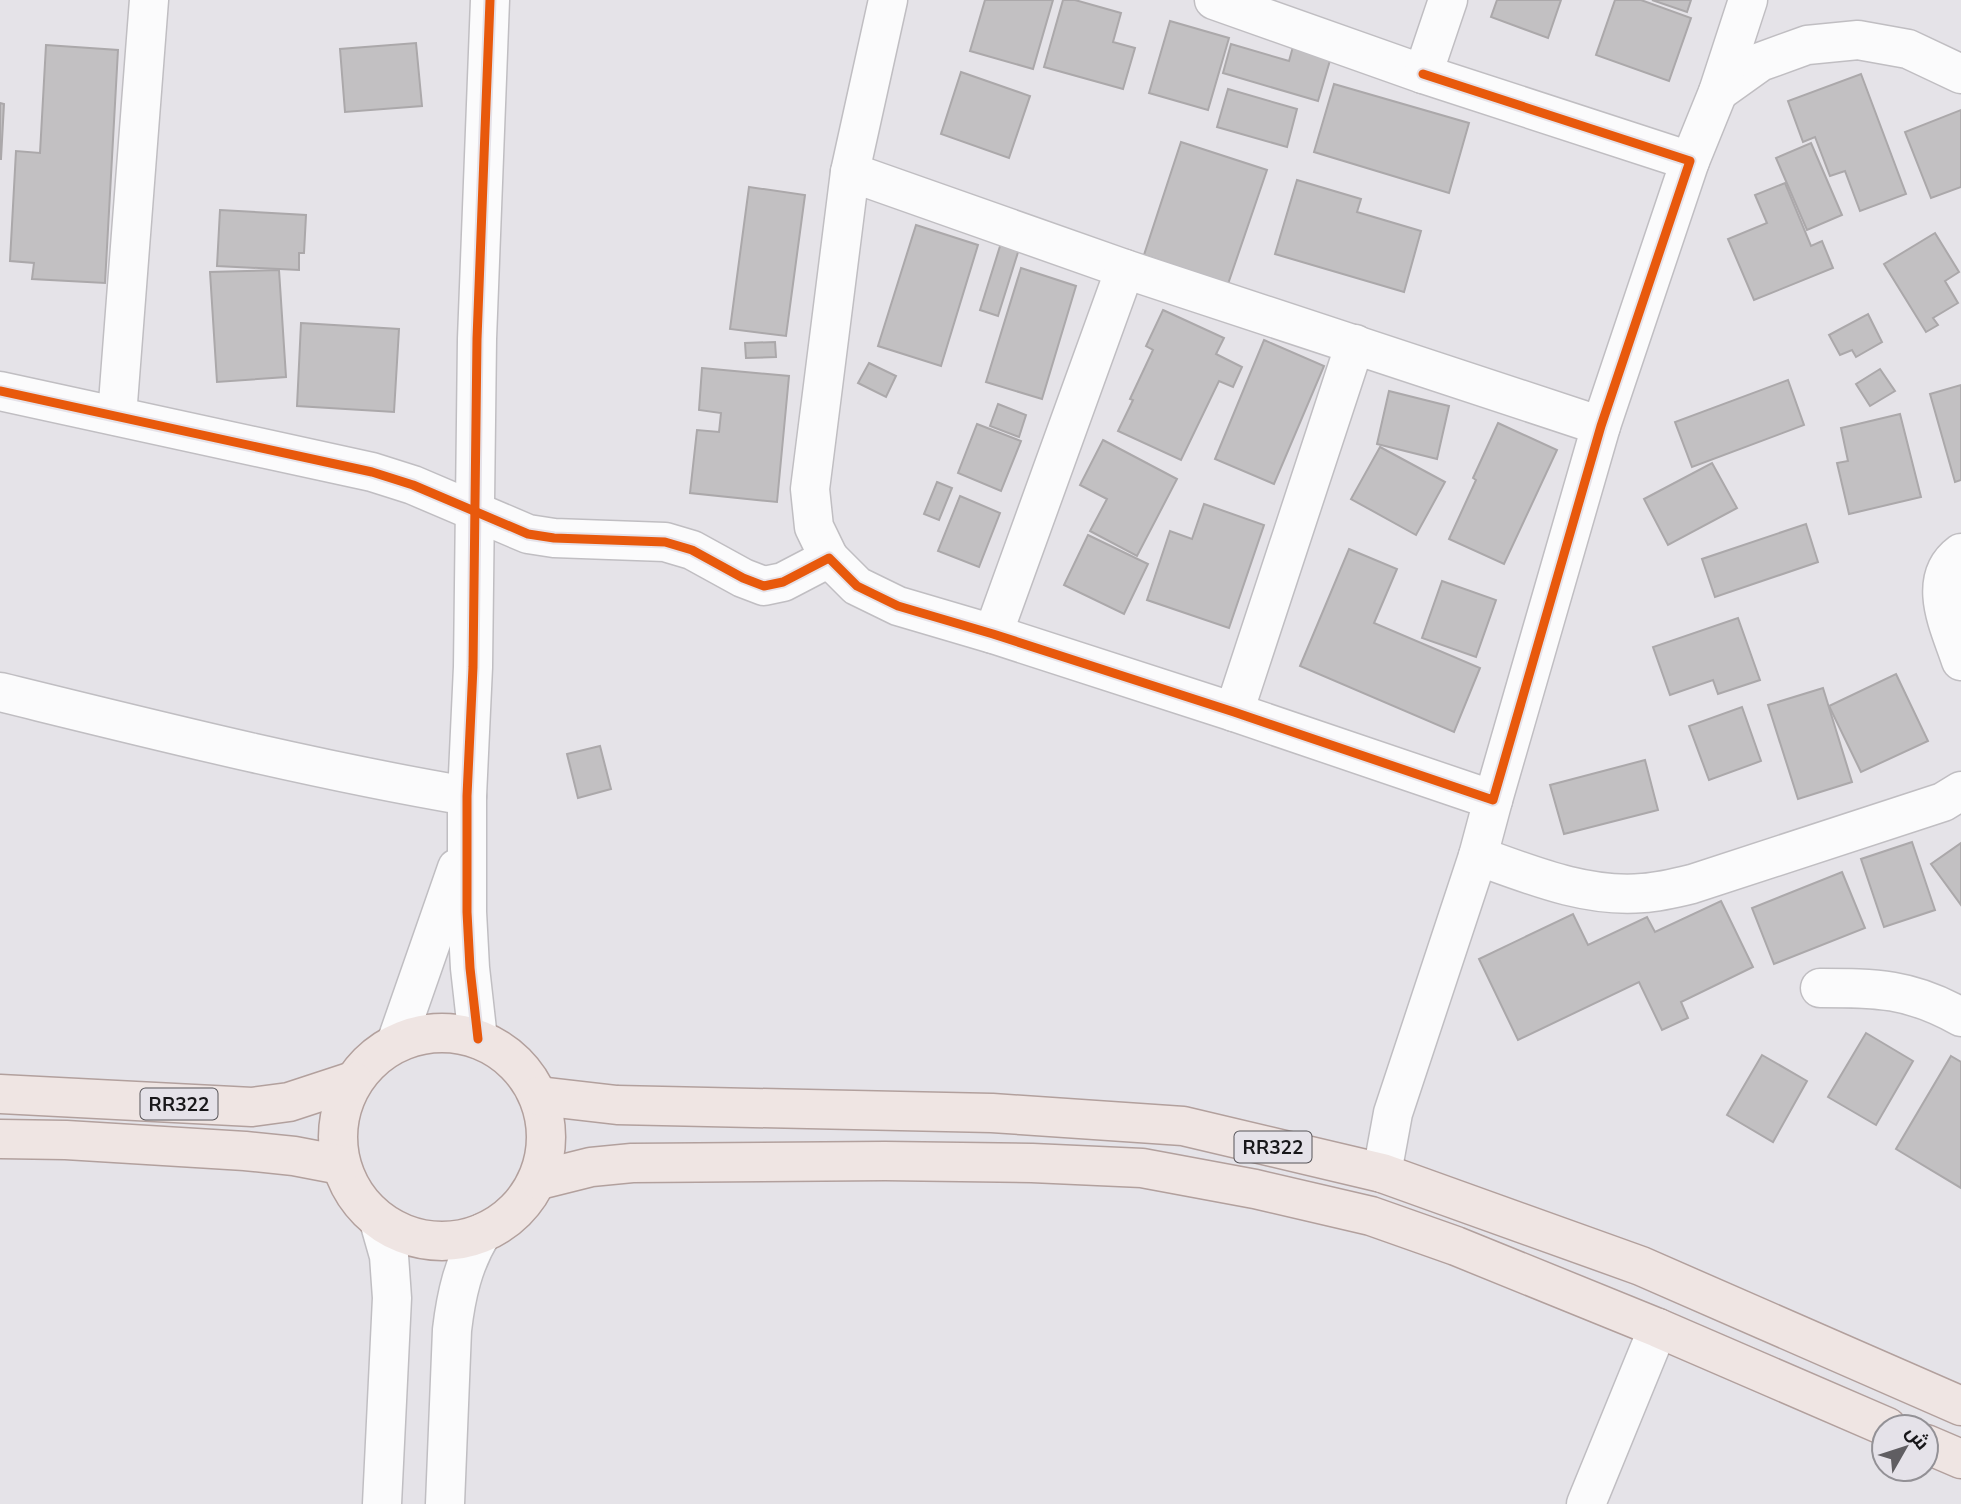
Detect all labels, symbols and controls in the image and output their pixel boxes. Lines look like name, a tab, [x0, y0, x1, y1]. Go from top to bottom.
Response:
road number: RR322	[140, 1088, 218, 1120]
road number: RR322	[1234, 1132, 1312, 1162]
north arrow	[1870, 1413, 1940, 1483]
text: ش	[1901, 1420, 1935, 1454]

